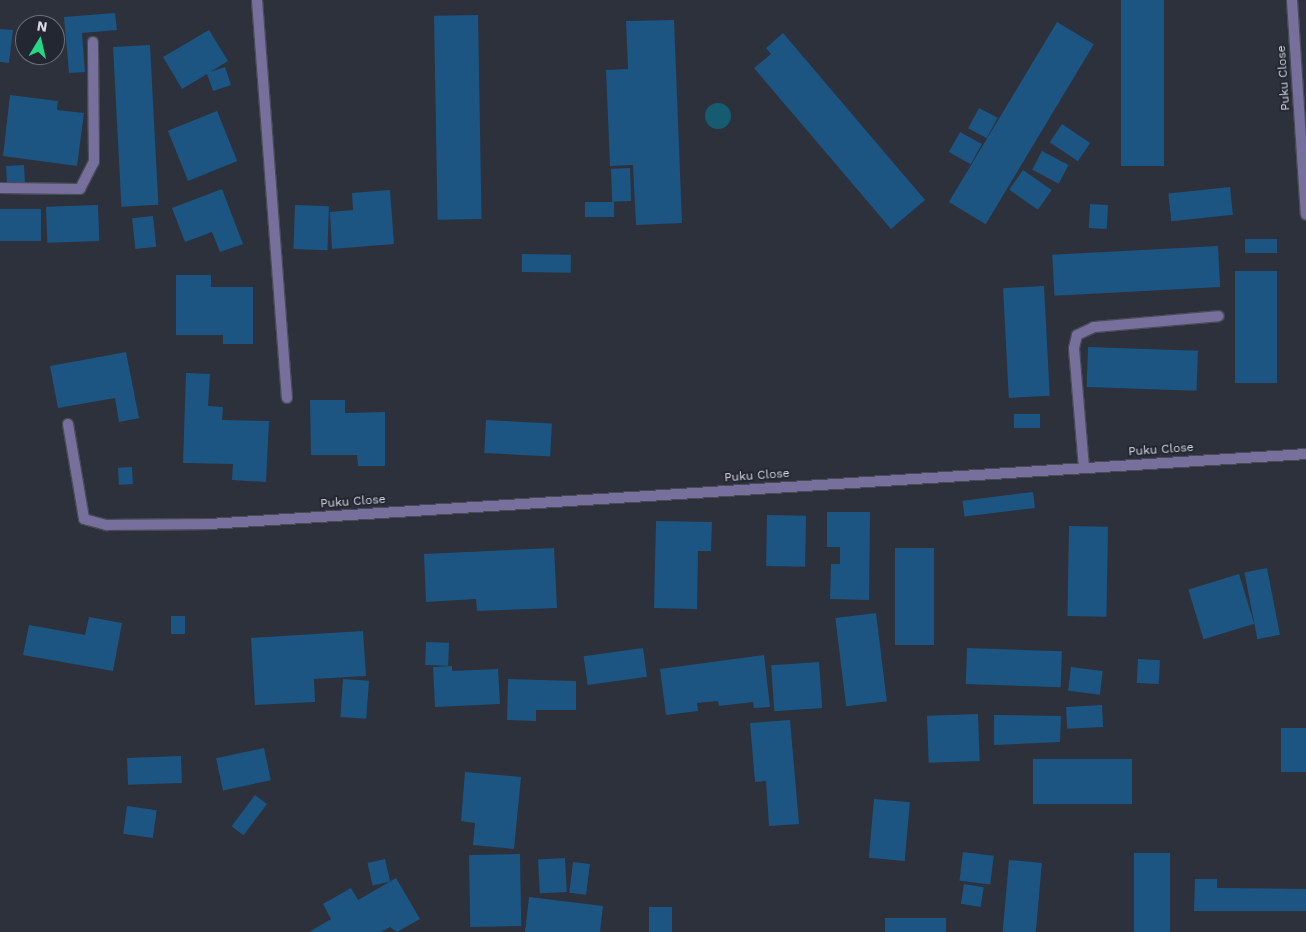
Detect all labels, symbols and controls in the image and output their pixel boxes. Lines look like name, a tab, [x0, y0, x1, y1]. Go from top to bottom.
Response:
north arrow	[15, 15, 65, 65]
text: N	[36, 17, 49, 35]
street label: Puku Close	[1275, 45, 1293, 111]
street label: Puku Close	[1128, 441, 1194, 459]
street label: Puku Close	[724, 467, 790, 485]
street label: Puku Close	[320, 493, 386, 511]

